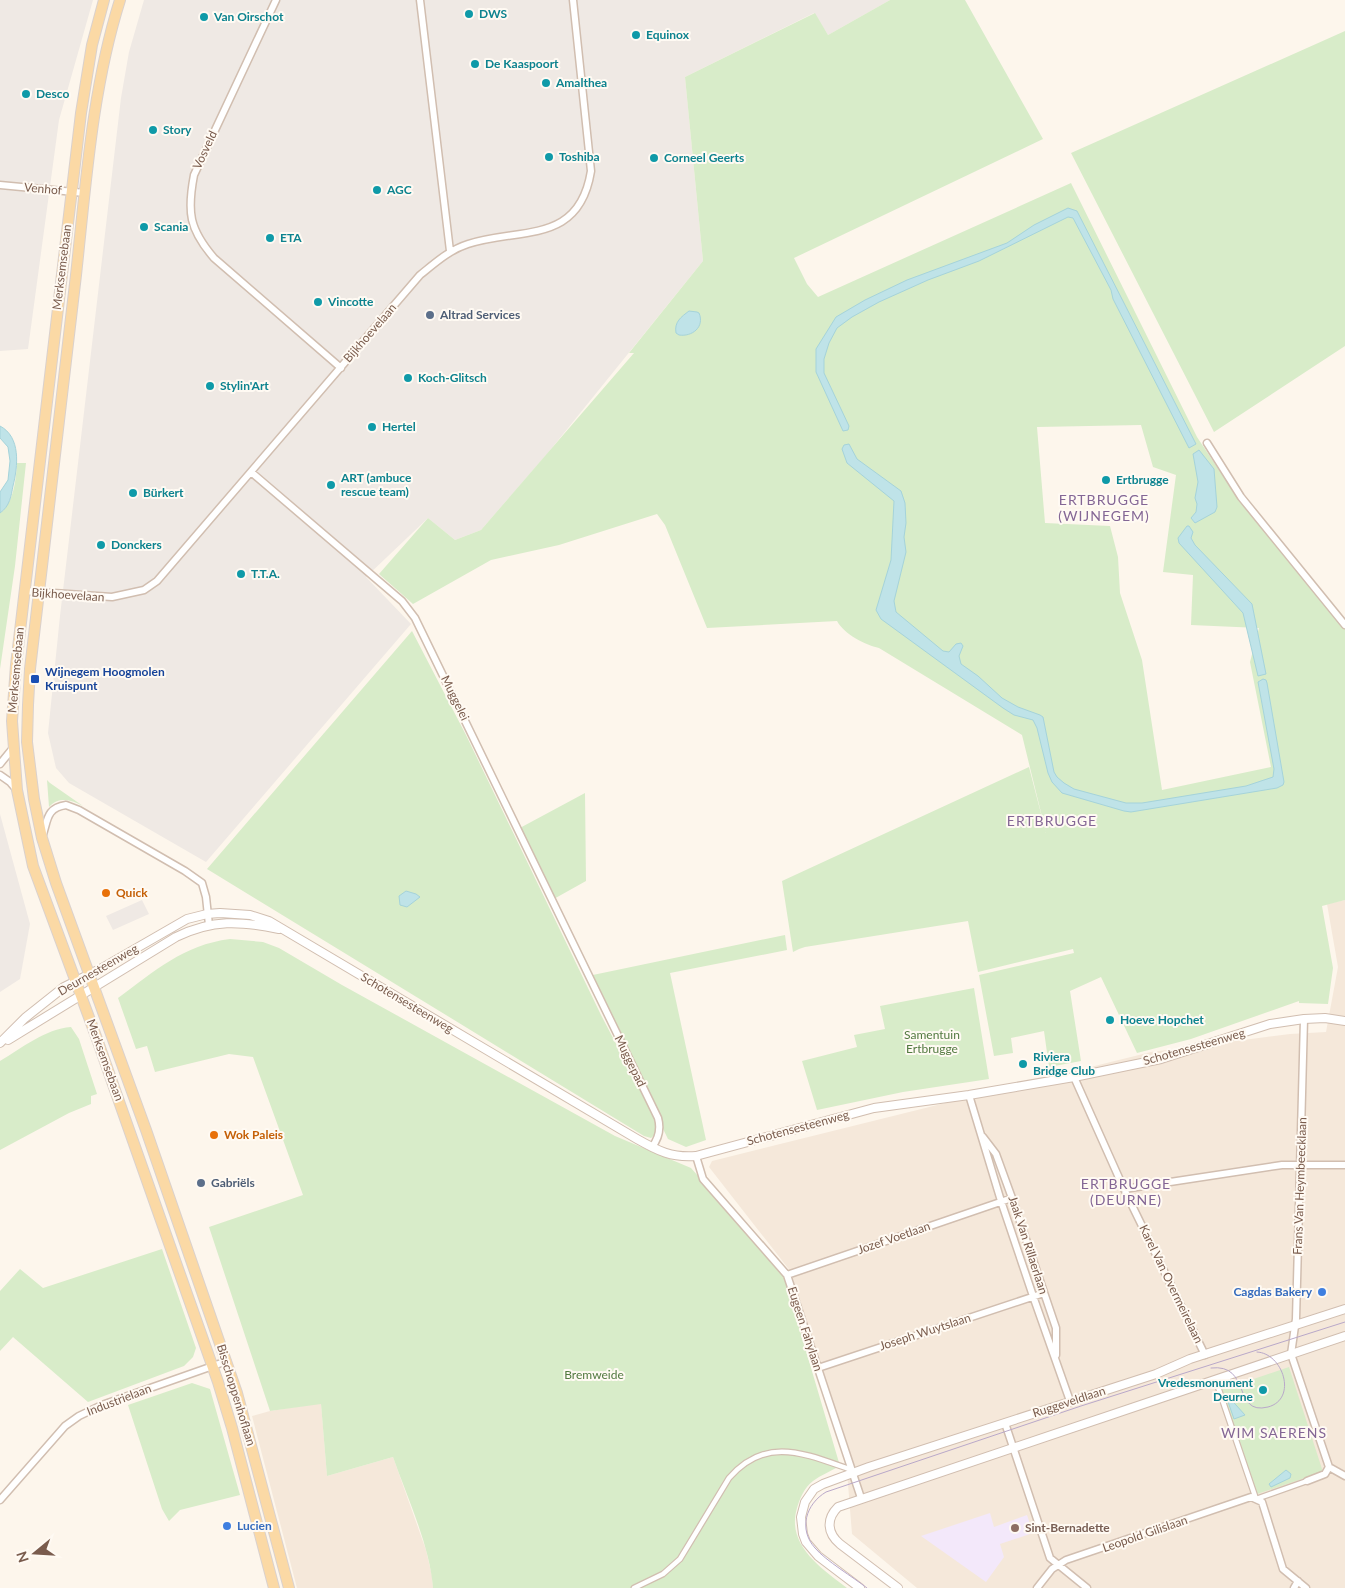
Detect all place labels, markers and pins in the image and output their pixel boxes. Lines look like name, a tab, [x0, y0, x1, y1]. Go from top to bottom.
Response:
place label: DWS	[479, 6, 507, 21]
marker: DWS	[463, 8, 475, 20]
place label: Van Oirschot	[213, 9, 284, 24]
marker: Van Oirschot	[198, 11, 210, 23]
place label: Equinox	[646, 27, 690, 42]
marker: Equinox	[630, 29, 642, 41]
place label: De Kaaspoort	[485, 56, 559, 71]
marker: De Kaaspoort	[469, 58, 481, 70]
place label: Amalthea	[555, 75, 607, 90]
marker: Amalthea	[540, 77, 552, 89]
place label: Desco	[36, 86, 69, 101]
marker: Desco	[20, 88, 32, 100]
place label: Story	[163, 122, 192, 137]
marker: Story	[147, 124, 159, 136]
place label: Toshiba	[559, 149, 600, 164]
place label: Corneel Geerts	[664, 150, 744, 165]
marker: Toshiba	[543, 151, 555, 163]
marker: Corneel Geerts	[648, 152, 660, 164]
place label: AGC	[386, 182, 412, 197]
marker: AGC	[371, 184, 383, 196]
place label: Scania	[154, 219, 188, 234]
marker: Scania	[138, 221, 150, 233]
place label: ETA	[280, 230, 302, 245]
marker: ETA	[264, 232, 276, 244]
place label: Vincotte	[327, 294, 374, 309]
marker: Vincotte	[312, 296, 324, 308]
place label: Altrad Services	[439, 307, 520, 322]
marker: Altrad Services	[424, 309, 436, 321]
place label: Koch-Glitsch	[418, 370, 487, 385]
marker: Koch-Glitsch	[402, 372, 414, 384]
place label: Stylin'Art	[220, 378, 269, 393]
marker: Stylin'Art	[204, 380, 216, 392]
place label: Hertel	[382, 419, 416, 434]
marker: Hertel	[366, 421, 378, 433]
place label: ART (ambuce rescue team)	[340, 470, 412, 499]
place label: Ertbrugge	[1116, 472, 1169, 487]
marker: Ertbrugge	[1100, 474, 1112, 486]
marker: ART (ambuce rescue team)	[325, 479, 337, 491]
place label: Bürkert	[143, 485, 184, 500]
marker: Bürkert	[127, 487, 139, 499]
place label: Donckers	[111, 537, 162, 552]
marker: Donckers	[95, 539, 107, 551]
place label: T.T.A.	[251, 566, 280, 581]
marker: T.T.A.	[235, 568, 247, 580]
place label: Wijnegem Hoogmolen Kruispunt	[45, 664, 165, 693]
marker: Wijnegem Hoogmolen Kruispunt	[29, 673, 41, 685]
place label: Quick	[116, 885, 148, 900]
marker: Quick	[100, 887, 112, 899]
place label: Hoeve Hopchet	[1120, 1012, 1204, 1027]
marker: Hoeve Hopchet	[1104, 1014, 1116, 1026]
place label: Riviera Bridge Club	[1033, 1049, 1095, 1078]
marker: Riviera Bridge Club	[1017, 1058, 1029, 1070]
place label: Wok Paleis	[224, 1127, 283, 1142]
marker: Wok Paleis	[208, 1129, 220, 1141]
place label: Gabriëls	[211, 1175, 255, 1190]
marker: Gabriëls	[195, 1177, 207, 1189]
place label: Cagdas Bakery	[1233, 1284, 1313, 1299]
marker: Cagdas Bakery	[1316, 1286, 1328, 1298]
place label: Vredesmonument Deurne	[1157, 1375, 1254, 1404]
marker: Vredesmonument Deurne	[1257, 1384, 1269, 1396]
place label: Lucien	[237, 1518, 272, 1533]
marker: Lucien	[221, 1520, 233, 1532]
place label: Sint-Bernadette	[1025, 1520, 1110, 1535]
marker: Sint-Bernadette	[1009, 1522, 1021, 1534]

